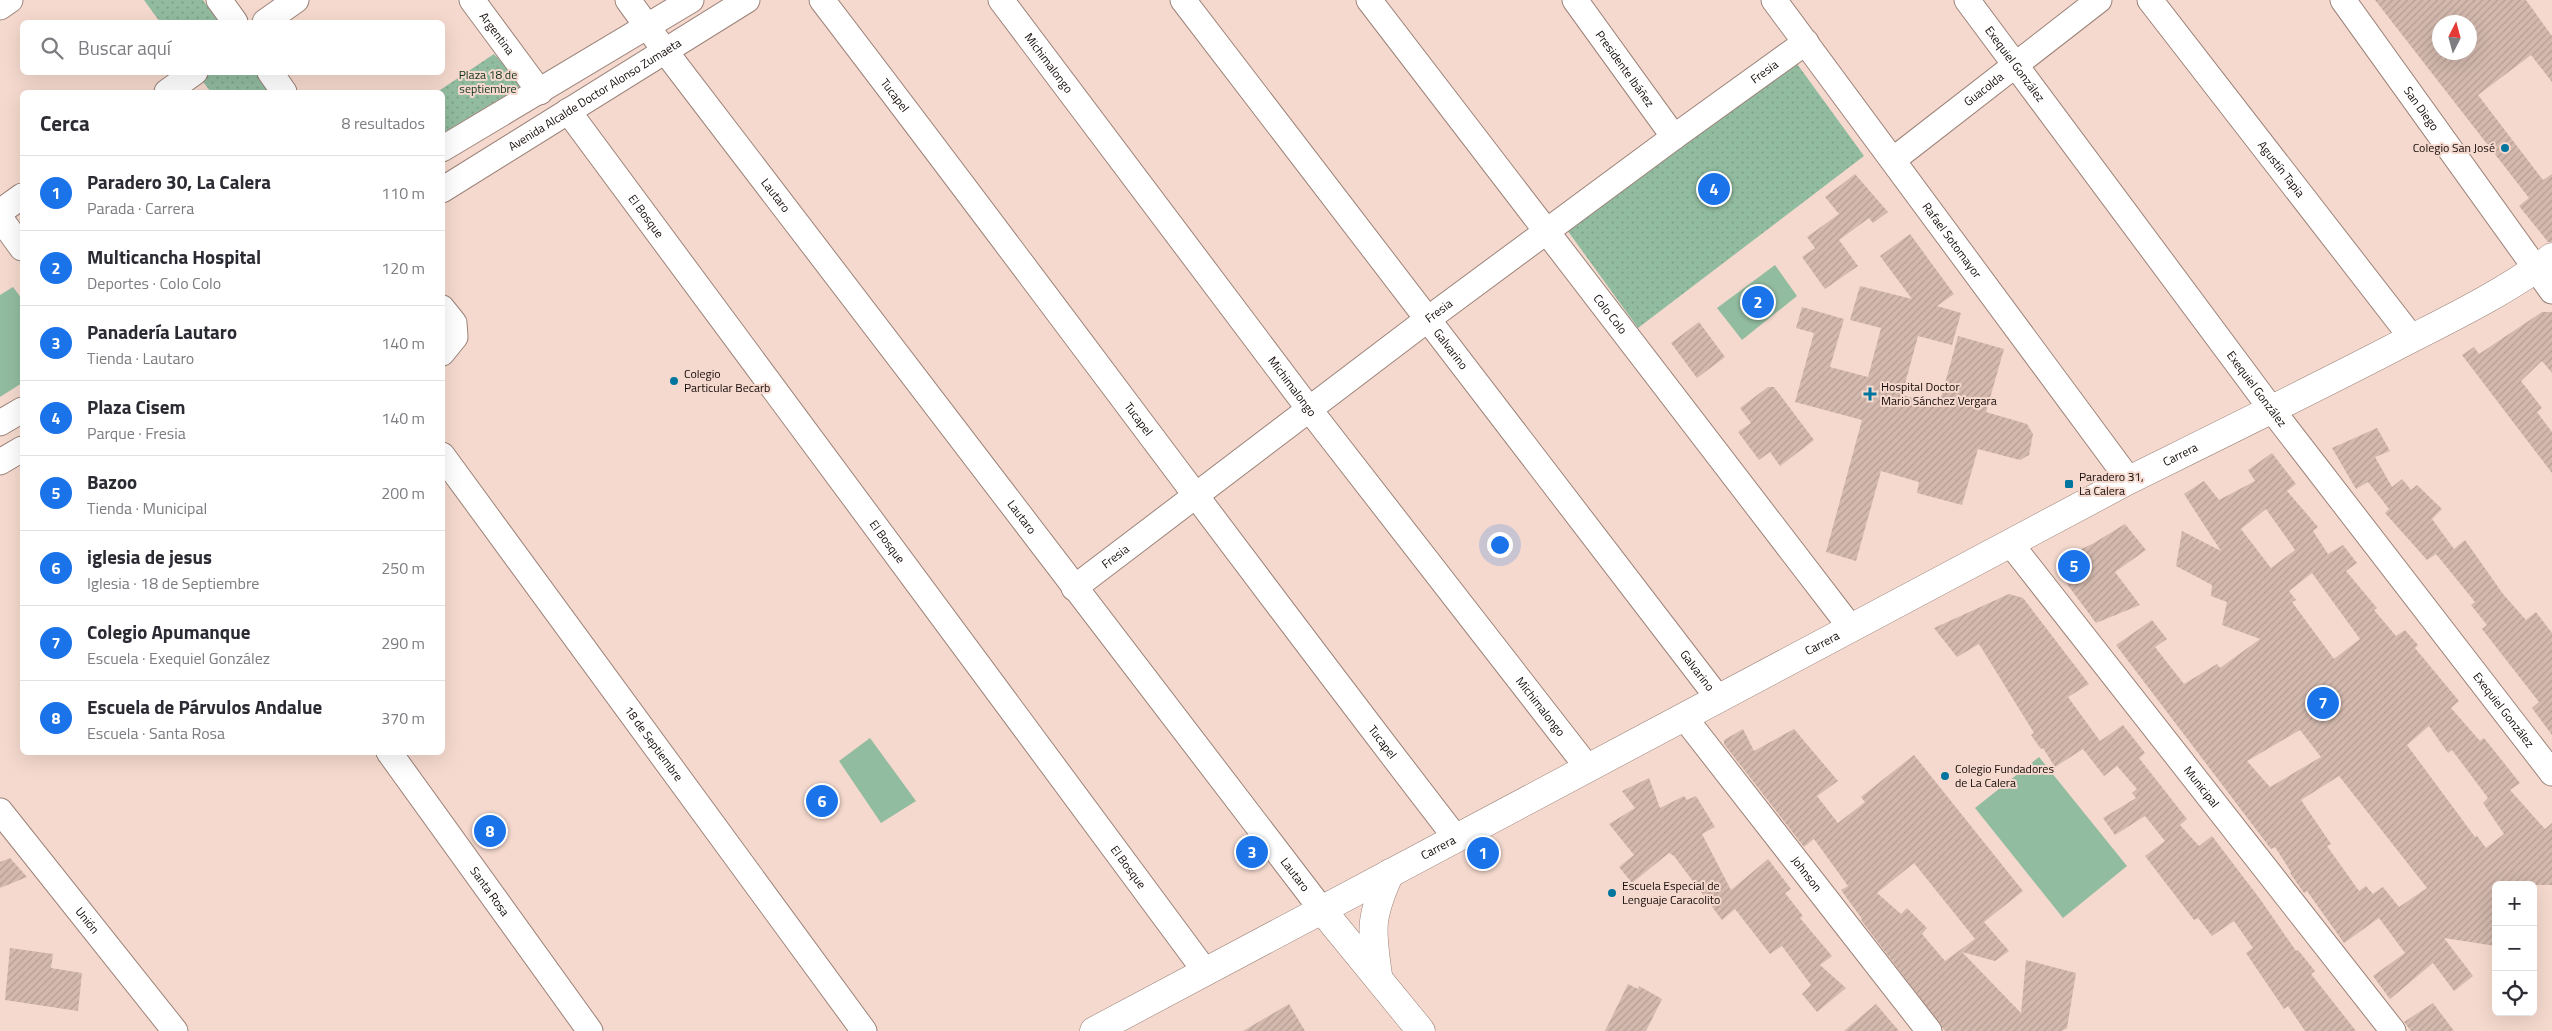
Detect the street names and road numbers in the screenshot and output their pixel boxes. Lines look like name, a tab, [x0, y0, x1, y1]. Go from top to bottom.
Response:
street label: Argentina	[475, 8, 520, 59]
street label: Exequiel González	[1980, 22, 2050, 106]
street label: Presidente Ibáñez	[1591, 26, 1659, 111]
street label: Michimalongo	[1020, 29, 1078, 97]
street label: Avenida Alcalde Doctor Alonso Zumaeta	[504, 33, 685, 156]
street label: Fresia	[1746, 55, 1782, 88]
street label: Guacolda	[1959, 67, 2008, 111]
street label: Tucapel	[876, 74, 914, 116]
street label: San Diego	[2399, 82, 2444, 135]
street label: Agustín Tapia	[2253, 136, 2310, 201]
street label: Lautaro	[757, 174, 795, 216]
street label: El Bosque	[624, 190, 669, 242]
street label: Rafael Sotomayor	[1918, 198, 1987, 282]
street label: Colo Colo	[1589, 290, 1632, 338]
street label: Fresia	[1421, 294, 1456, 327]
street label: Galvarino	[1429, 324, 1473, 374]
street label: Exequiel González	[2222, 347, 2292, 431]
street label: Michimalongo	[1264, 352, 1322, 421]
street label: Tucapel	[1120, 398, 1158, 440]
street label: Carrera	[2159, 437, 2201, 471]
street label: Lautaro	[1003, 496, 1041, 538]
street label: El Bosque	[865, 516, 910, 567]
street label: Fresia	[1097, 539, 1133, 573]
street label: Carrera	[1801, 626, 1843, 660]
street label: Galvarino	[1675, 646, 1719, 695]
street label: Exequiel González	[2469, 668, 2539, 752]
street label: Michimalongo	[1511, 672, 1570, 740]
street label: 18 de Septiembre	[620, 702, 688, 785]
street label: Tucapel	[1364, 721, 1402, 763]
street label: Municipal	[2179, 762, 2224, 812]
street label: Carrera	[1417, 830, 1459, 864]
street label: El Bosque	[1106, 841, 1151, 893]
street label: Johnson	[1787, 852, 1827, 896]
street label: Lautaro	[1276, 853, 1315, 896]
street label: Santa Rosa	[466, 863, 514, 920]
street label: Unión	[71, 903, 104, 938]

